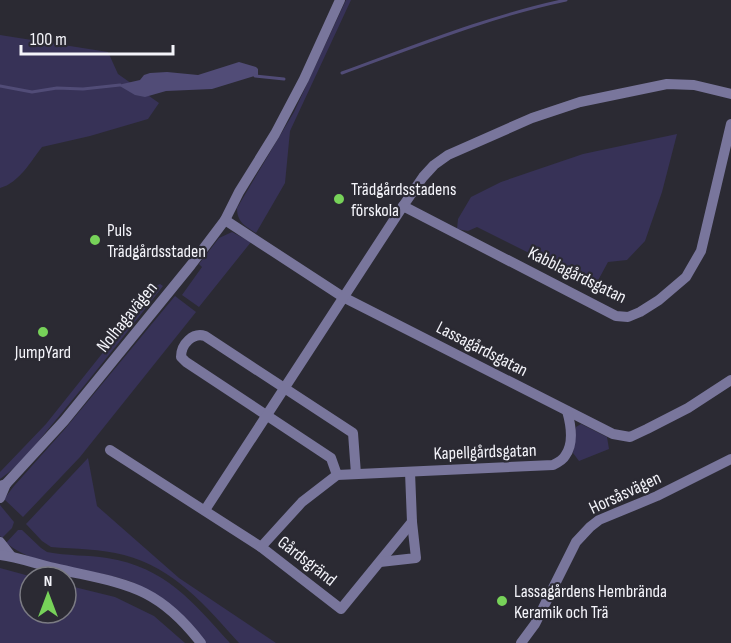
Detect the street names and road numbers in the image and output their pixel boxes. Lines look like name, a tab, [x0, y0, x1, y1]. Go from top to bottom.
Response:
street label: Kabblagårdsgatan	[524, 242, 630, 308]
street label: Nolhagavägen	[92, 278, 162, 356]
street label: Lassagårdsgatan	[433, 317, 531, 381]
street label: Kapellgårdsgatan	[433, 440, 537, 464]
street label: Horsåsvägen	[586, 467, 664, 519]
street label: Gårdsgränd	[273, 532, 341, 590]

